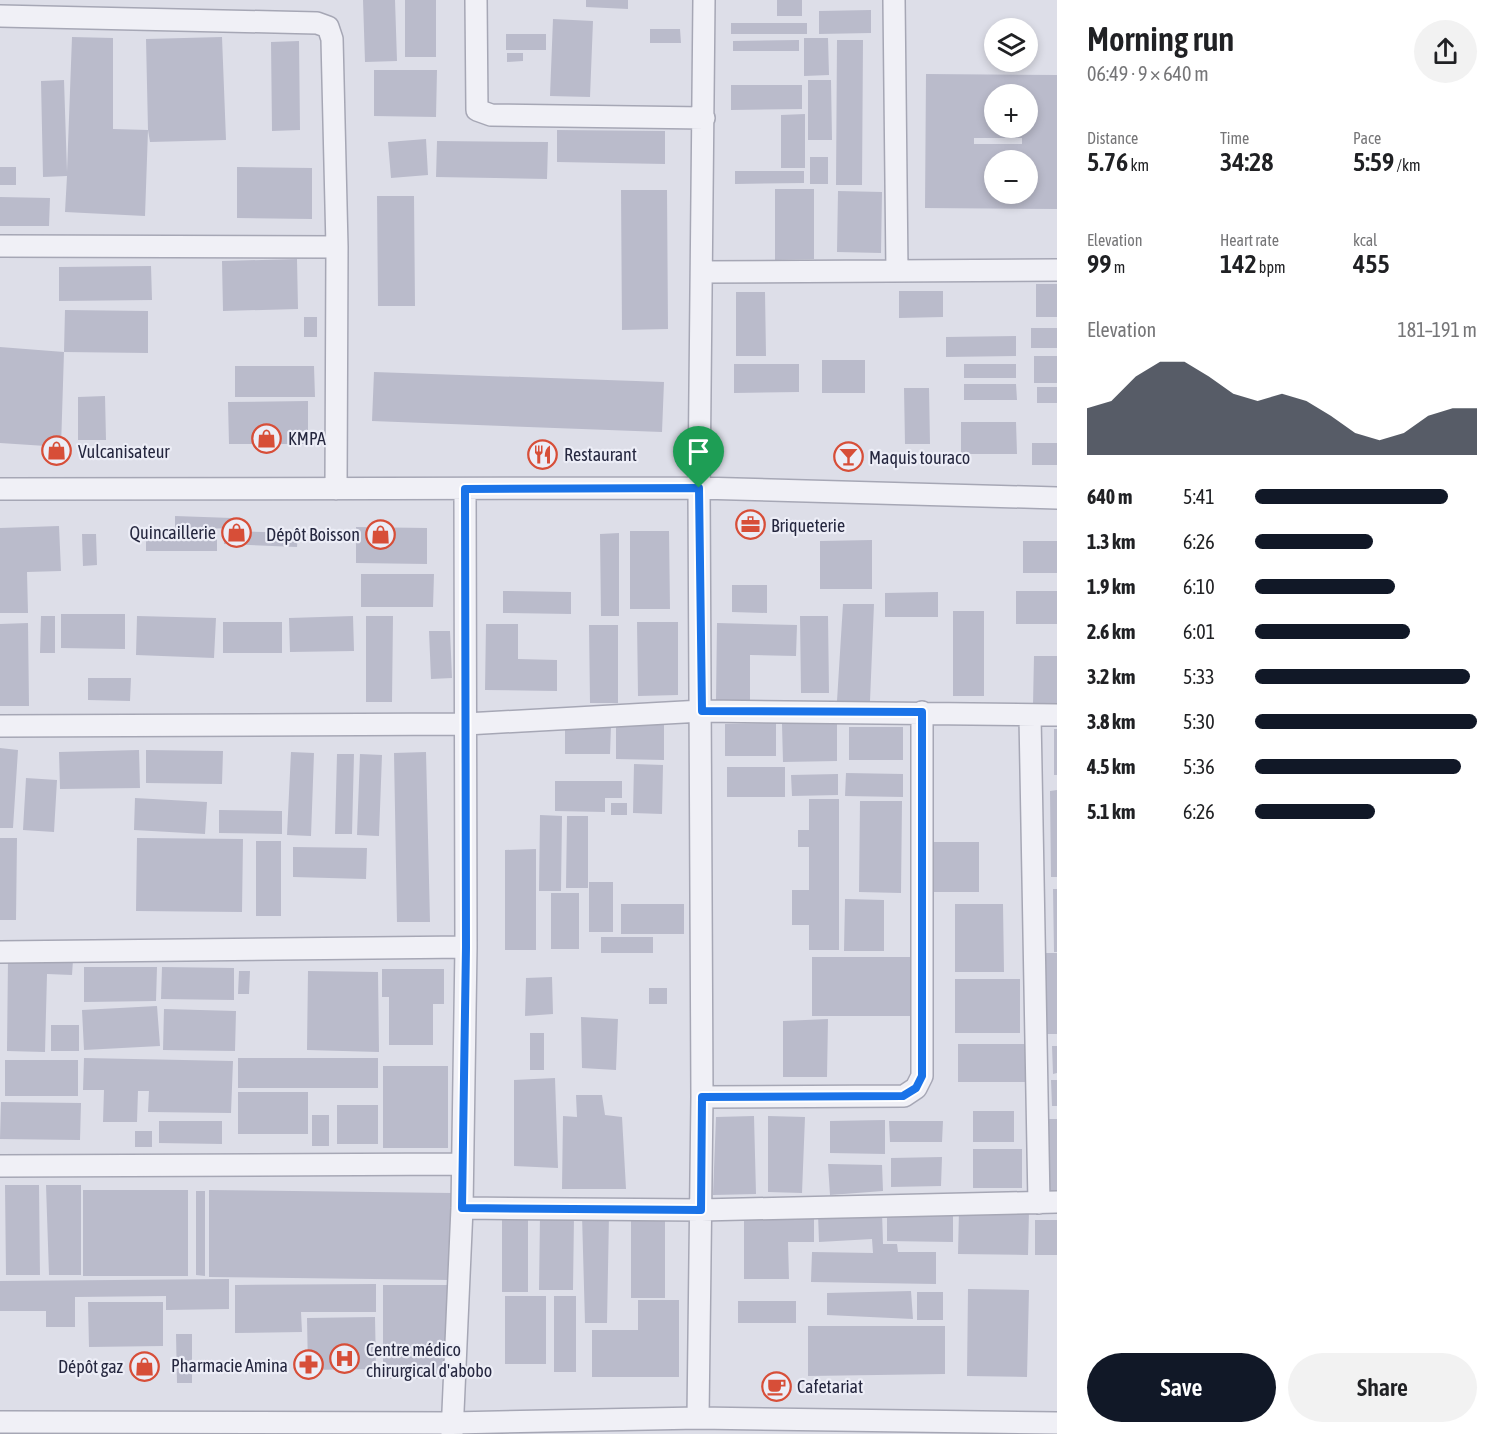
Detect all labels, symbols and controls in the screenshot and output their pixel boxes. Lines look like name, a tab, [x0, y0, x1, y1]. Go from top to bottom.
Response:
map controls	[984, 18, 1038, 204]
button: layers	[984, 18, 1038, 72]
text: Morning run	[1087, 20, 1234, 58]
button: share	[1414, 20, 1477, 83]
text: 06:49 · 9 × 640 m	[1087, 62, 1209, 85]
button: +	[984, 84, 1038, 138]
text: Distance	[1087, 129, 1138, 147]
text: Time	[1220, 129, 1249, 147]
text: Pace	[1353, 129, 1381, 147]
text: 5.76	[1087, 147, 1128, 177]
text: 34:28	[1220, 147, 1274, 177]
text: 5:59	[1353, 147, 1394, 177]
button: −	[984, 150, 1038, 204]
text: km	[1128, 156, 1149, 174]
text: /km	[1394, 156, 1420, 174]
text: Elevation	[1087, 231, 1142, 249]
text: Heart rate	[1220, 231, 1279, 249]
text: kcal	[1353, 231, 1377, 249]
text: 99	[1087, 249, 1111, 279]
text: 142	[1220, 249, 1257, 279]
text: 455	[1353, 249, 1390, 279]
text: m	[1111, 258, 1125, 276]
text: bpm	[1257, 258, 1286, 276]
text: Elevation	[1087, 318, 1156, 341]
text: 181–191 m	[1397, 318, 1477, 341]
shop icon: KMPA	[251, 422, 283, 454]
pin	[673, 426, 724, 488]
place label: KMPA	[288, 428, 326, 449]
shop icon: Vulcanisateur	[41, 435, 73, 467]
icon: arrive	[682, 435, 715, 468]
restaurant icon: Restaurant	[527, 438, 559, 470]
place label: Vulcanisateur	[78, 441, 170, 462]
bar icon: Maquis touraco	[832, 441, 864, 473]
place label: Restaurant	[564, 444, 637, 465]
place label: Maquis touraco	[869, 447, 970, 468]
text: 640 m	[1087, 485, 1132, 508]
text: 5:41	[1183, 485, 1215, 508]
office icon: Briqueterie	[734, 509, 766, 541]
place label: Briqueterie	[771, 515, 845, 536]
shop icon: Quincaillerie	[221, 516, 253, 548]
shop icon: Dépôt Boisson	[365, 518, 397, 550]
place label: Quincaillerie	[130, 522, 216, 543]
place label: Dépôt Boisson	[266, 524, 360, 545]
text: 1.3 km	[1087, 530, 1135, 553]
text: 6:26	[1183, 530, 1215, 553]
text: 1.9 km	[1087, 575, 1135, 598]
text: 6:10	[1183, 575, 1215, 598]
text: 2.6 km	[1087, 620, 1135, 643]
text: 6:01	[1183, 620, 1215, 643]
text: 3.2 km	[1087, 665, 1135, 688]
text: 5:33	[1183, 665, 1215, 688]
text: 3.8 km	[1087, 710, 1135, 733]
text: 5:30	[1183, 710, 1215, 733]
text: 4.5 km	[1087, 755, 1135, 778]
text: 5:36	[1183, 755, 1215, 778]
text: 5.1 km	[1087, 800, 1135, 823]
text: 6:26	[1183, 800, 1215, 823]
place label: Centre médico chirurgical d'abobo	[366, 1339, 492, 1381]
hospital icon: Centre médico chirurgical d'abobo	[329, 1343, 361, 1375]
pharmacy icon: Pharmacie Amina	[293, 1349, 325, 1381]
shop icon: Dépôt gaz	[128, 1350, 160, 1382]
button: Save	[1087, 1353, 1276, 1422]
button: Share	[1288, 1353, 1477, 1422]
place label: Pharmacie Amina	[171, 1355, 288, 1376]
place label: Dépôt gaz	[58, 1356, 124, 1377]
cafe icon: Cafetariat	[760, 1370, 792, 1402]
place label: Cafetariat	[797, 1376, 863, 1397]

